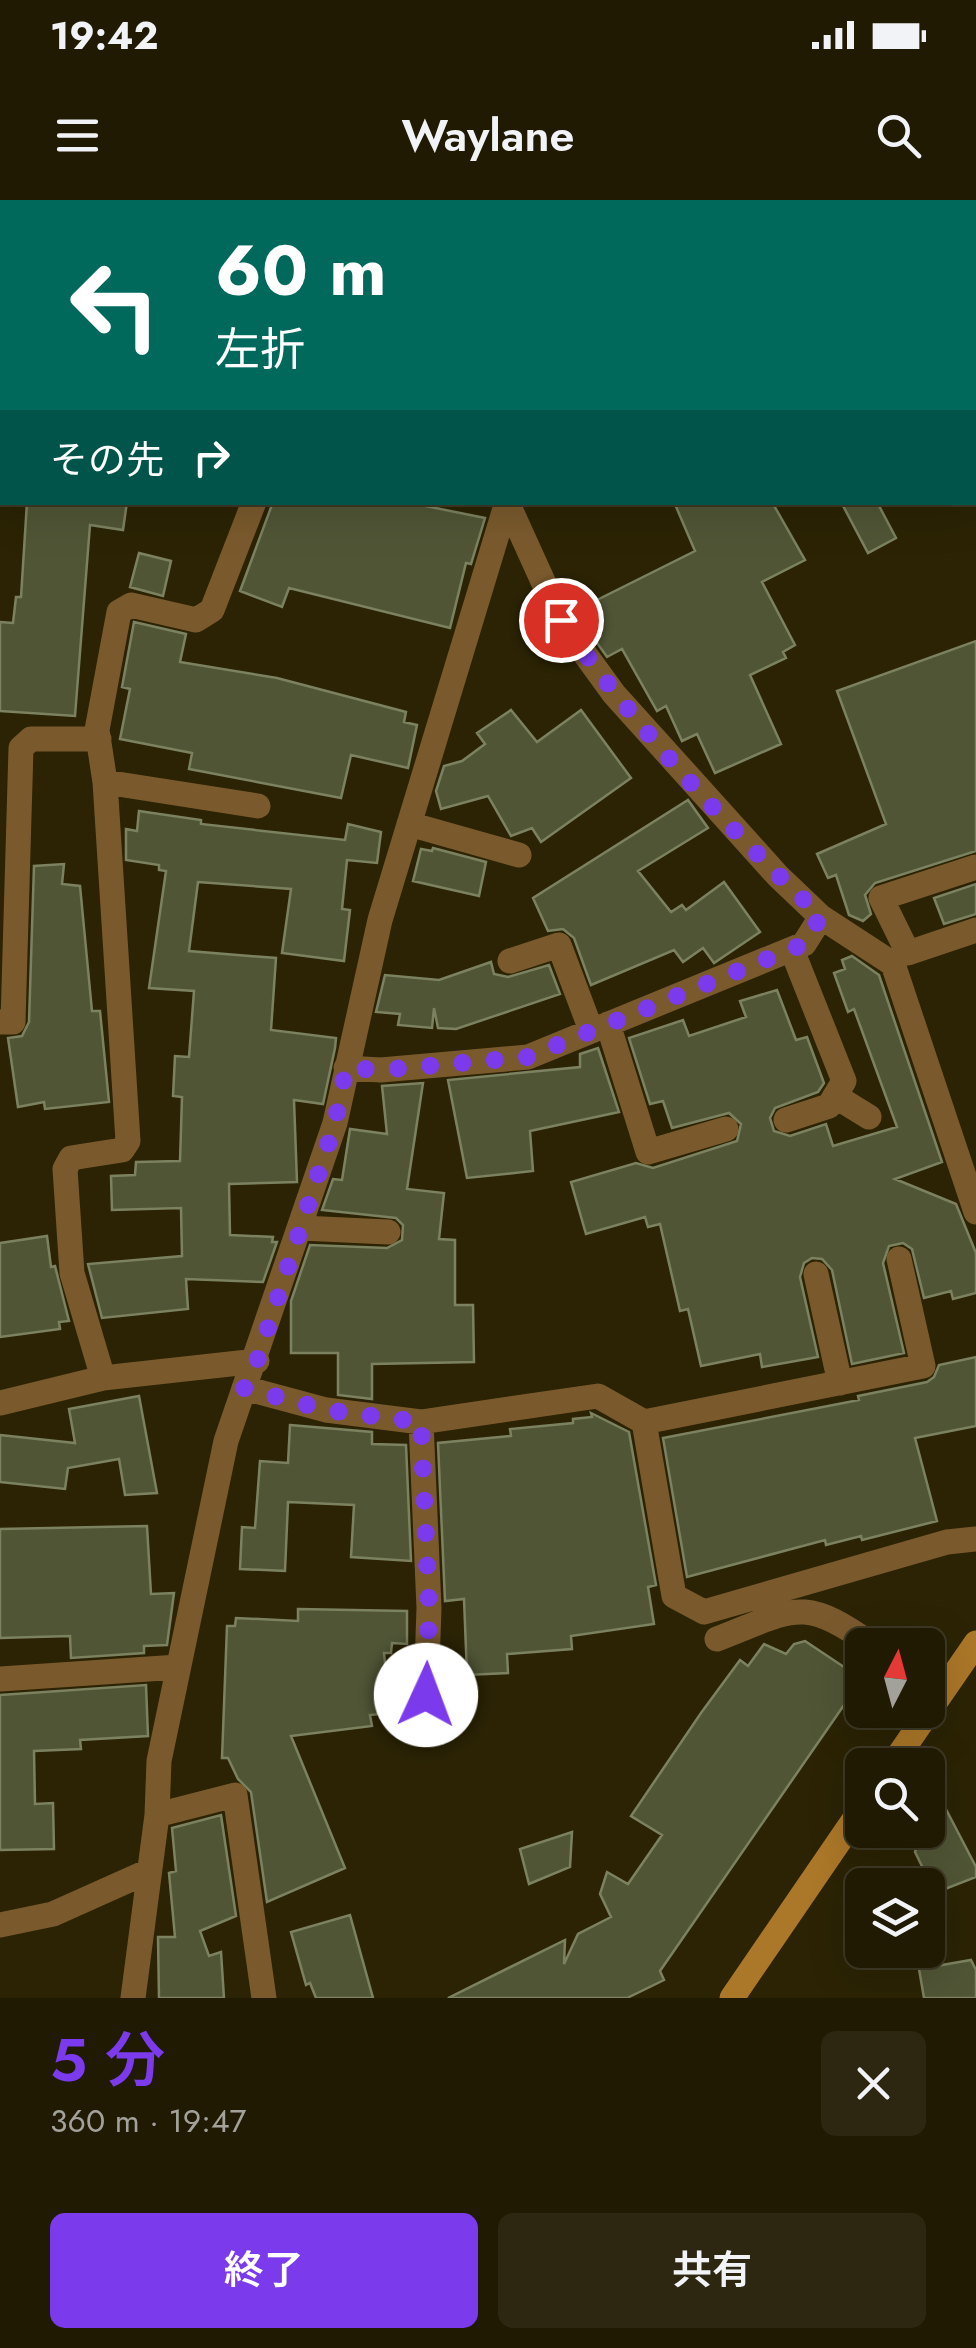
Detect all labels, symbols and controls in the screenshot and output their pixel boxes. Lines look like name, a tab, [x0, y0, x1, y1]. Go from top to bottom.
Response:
text: 19:42	[50, 8, 158, 63]
text: Waylane	[401, 103, 575, 168]
icon: menu	[50, 108, 105, 163]
icon: search	[871, 108, 926, 163]
text: 60 m	[215, 220, 387, 321]
icon: left	[50, 240, 180, 370]
text: 左折	[215, 317, 305, 382]
icon: right	[184, 430, 239, 485]
text: その先	[50, 432, 164, 487]
pin	[519, 578, 604, 663]
icon: arrive	[534, 593, 589, 648]
north arrow	[845, 1628, 945, 1728]
map controls	[845, 1628, 945, 1968]
position arrow	[374, 1643, 478, 1747]
button: search	[845, 1748, 945, 1848]
button: layers	[845, 1868, 945, 1968]
text: 5 分	[50, 2017, 165, 2104]
button: close	[821, 2031, 926, 2136]
text: 360 m · 19:47	[50, 2098, 246, 2144]
button: 終了	[50, 2213, 478, 2328]
button: 共有	[498, 2213, 926, 2328]

